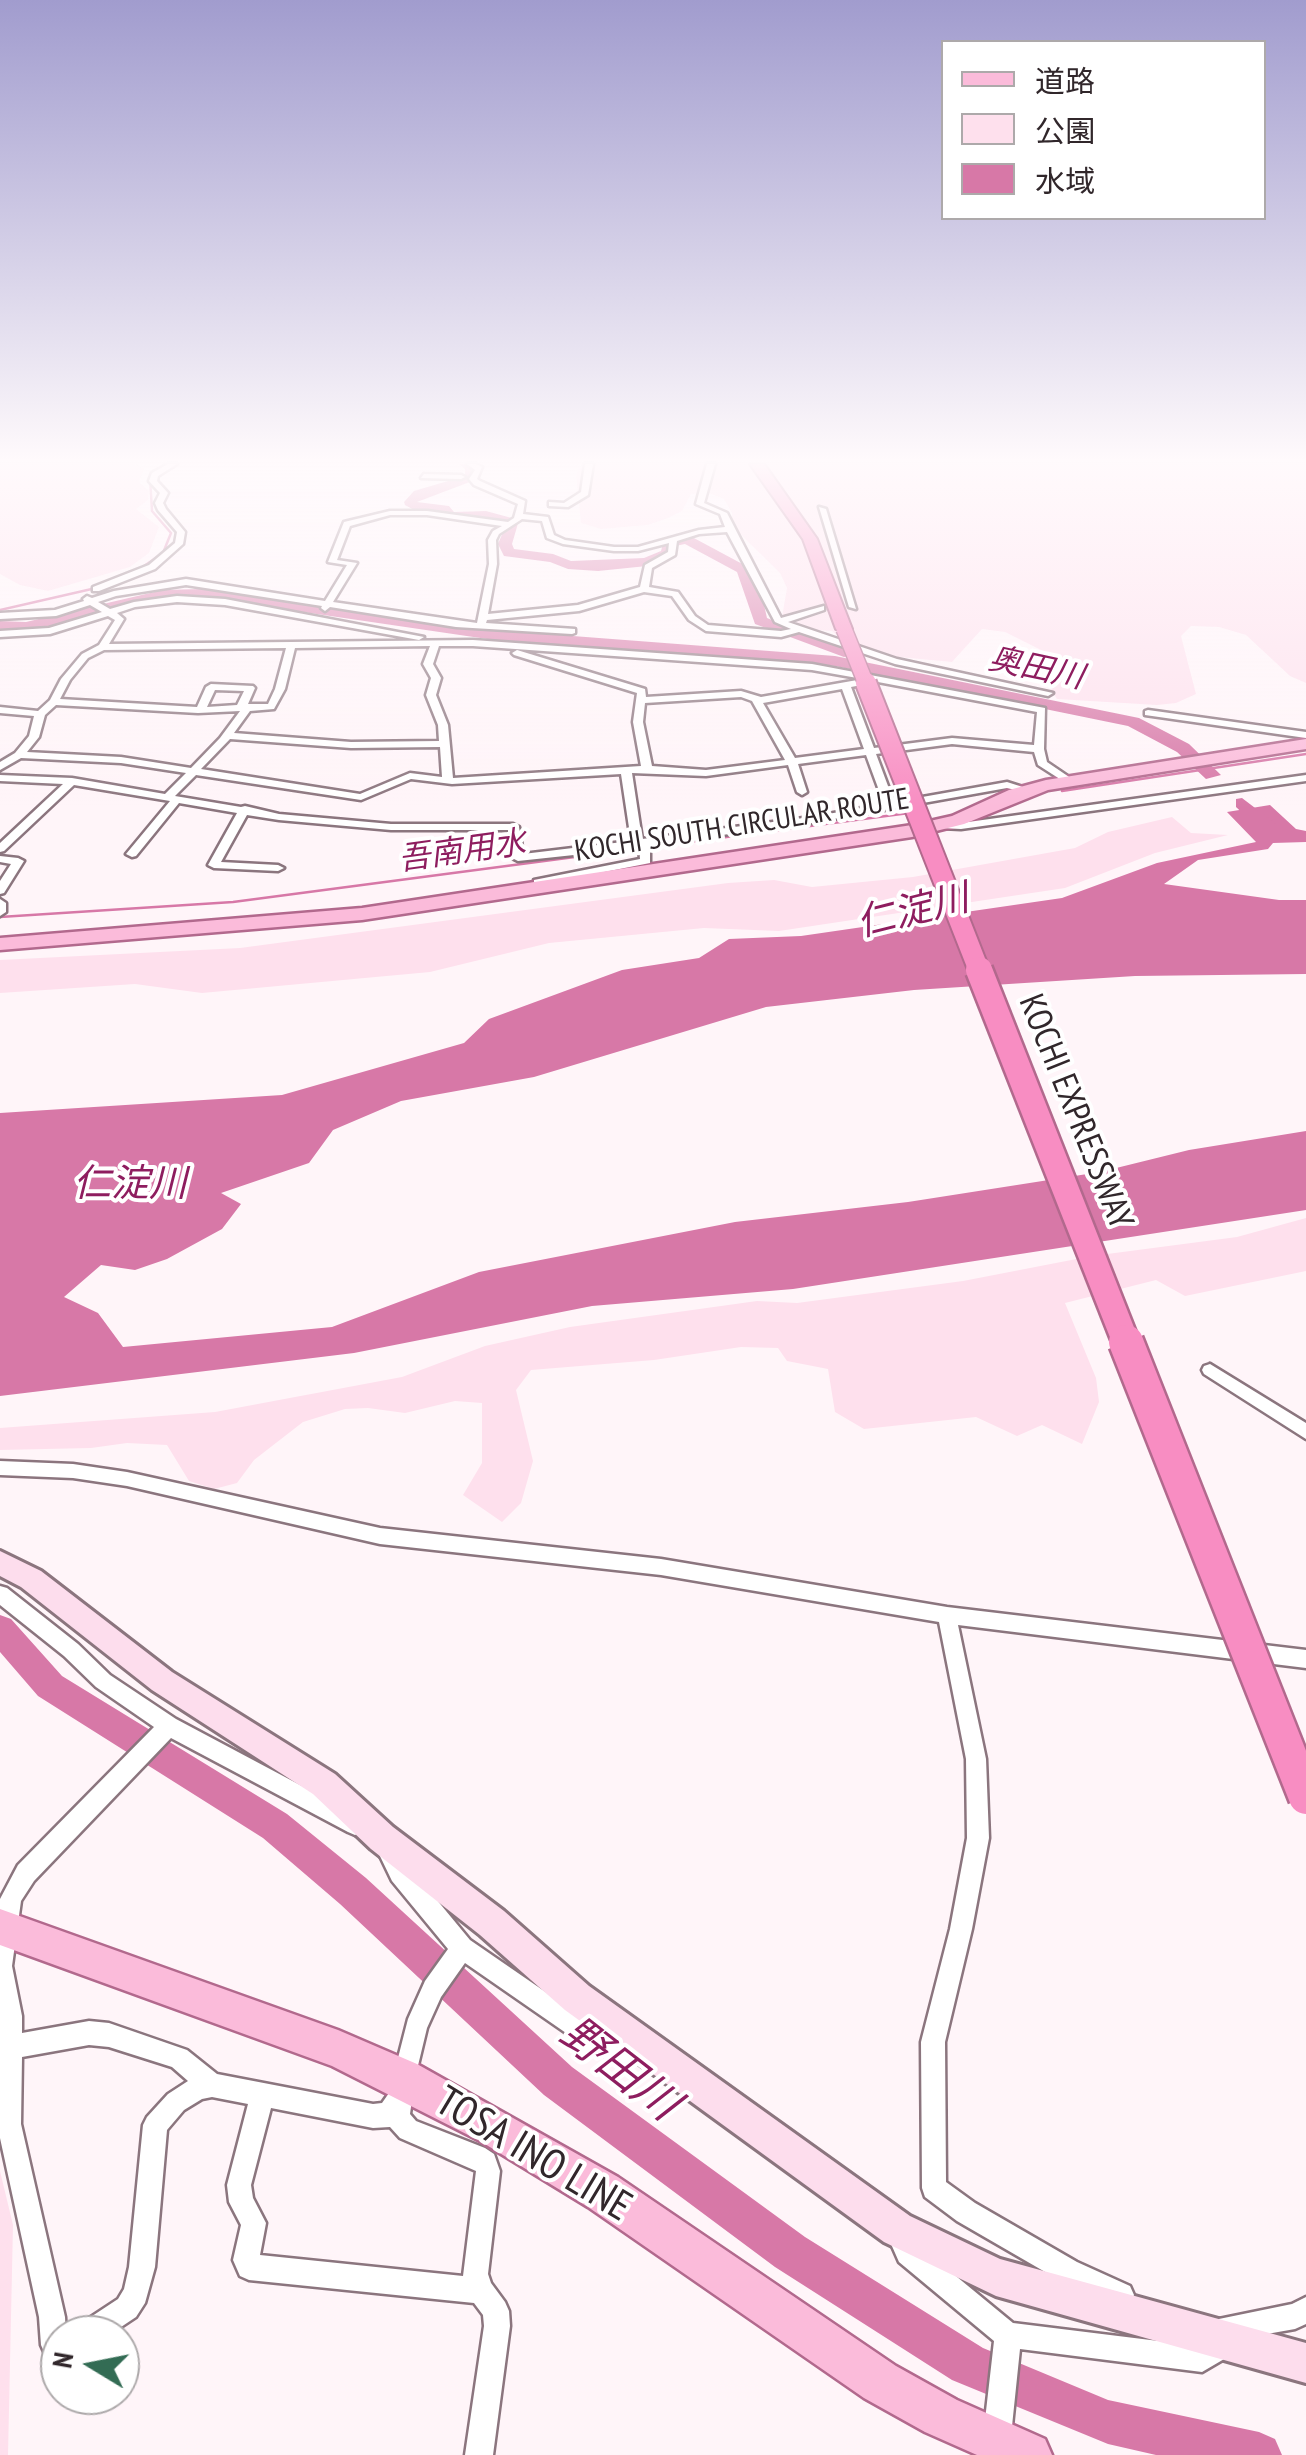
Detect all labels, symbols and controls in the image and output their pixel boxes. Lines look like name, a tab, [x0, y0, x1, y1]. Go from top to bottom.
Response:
legend	[941, 40, 1266, 220]
text: 道路	[1035, 61, 1095, 100]
text: 公園	[1035, 111, 1095, 150]
text: 水域	[1035, 161, 1095, 200]
water label: 奥田川	[985, 640, 1087, 698]
street label: KOCHI SOUTH CIRCULAR ROUTE	[572, 782, 912, 870]
water label: 吾南用水	[396, 824, 528, 880]
water label: 仁淀川	[852, 876, 974, 948]
street label: KOCHI EXPRESSWAY	[1009, 989, 1141, 1235]
water label: 仁淀川	[73, 1162, 187, 1208]
water label: 野田川	[549, 2007, 689, 2133]
street label: TOSA INO LINE	[426, 2077, 640, 2233]
north arrow	[40, 2315, 140, 2415]
text: N	[42, 2349, 81, 2371]

